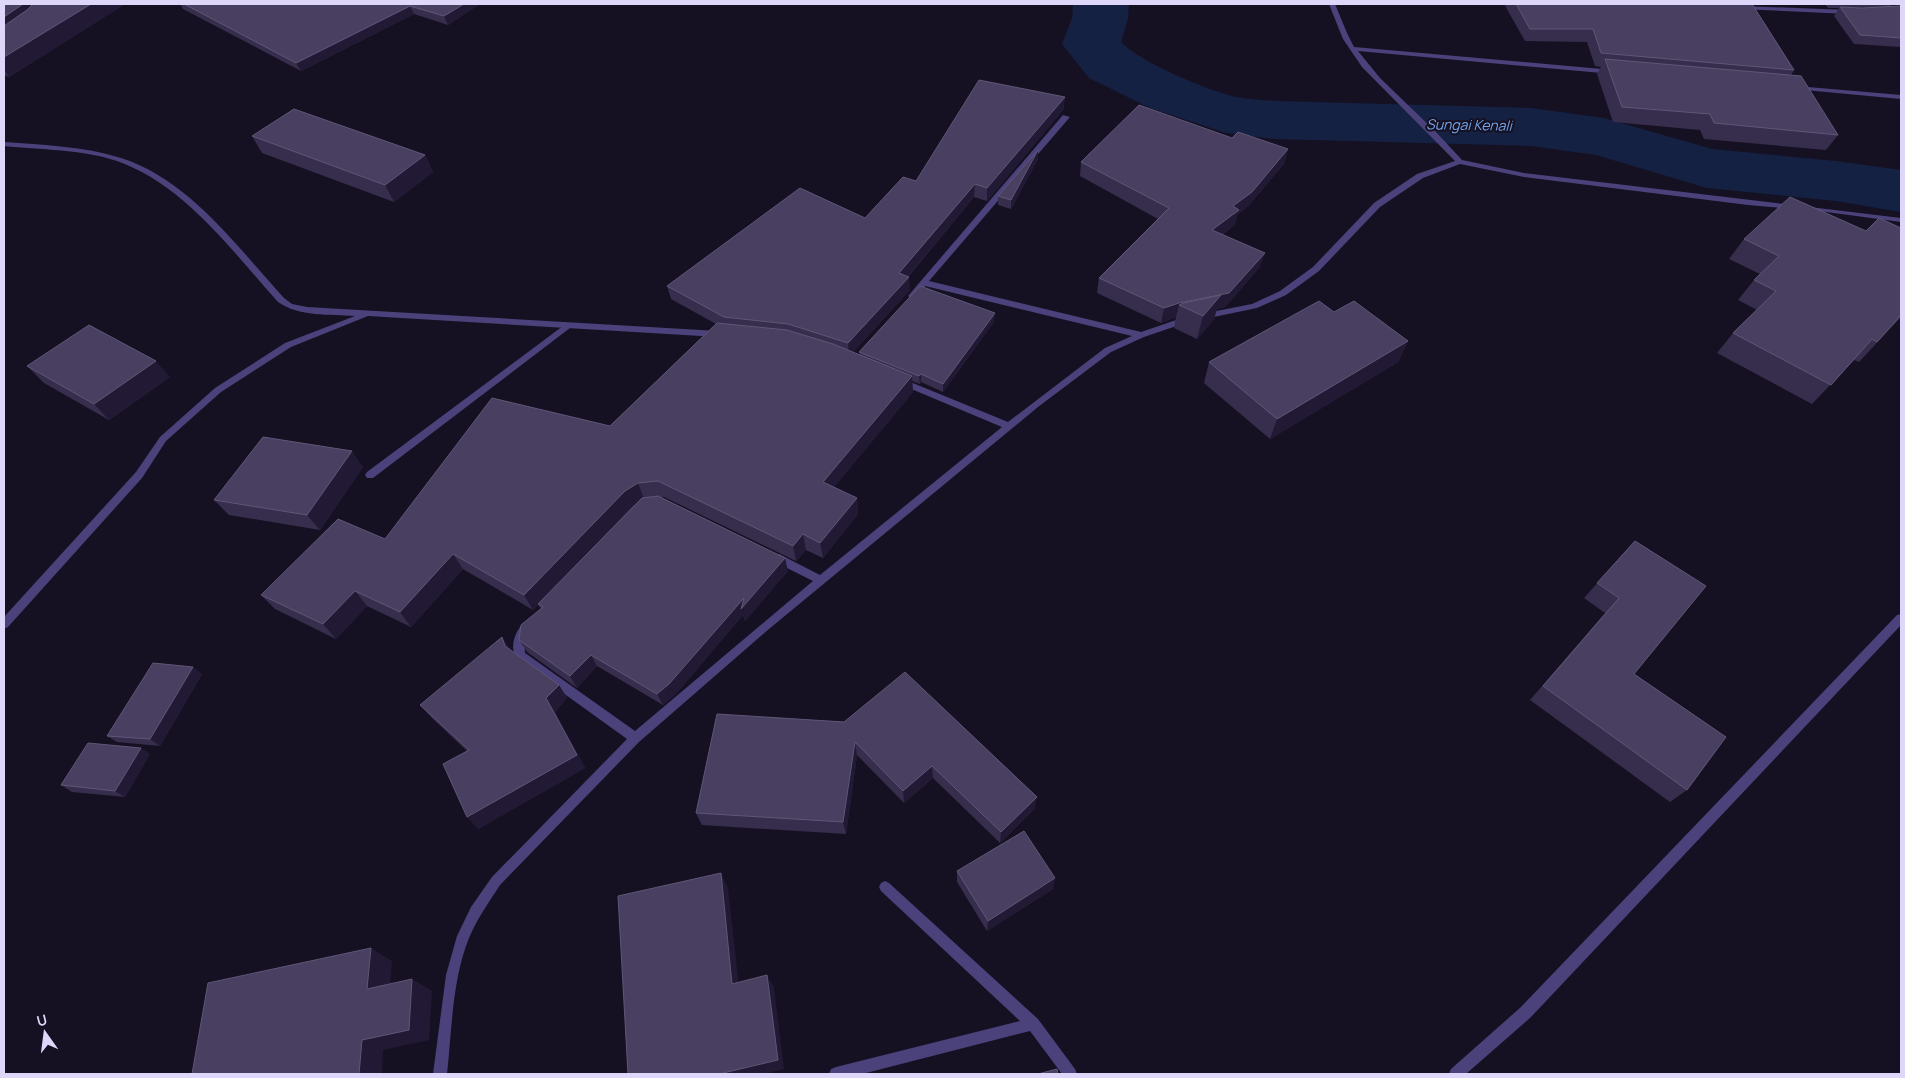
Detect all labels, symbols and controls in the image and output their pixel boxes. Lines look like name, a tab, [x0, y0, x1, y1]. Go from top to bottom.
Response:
water label: Sungai Kenali	[1426, 114, 1514, 135]
north arrow	[20, 1008, 70, 1058]
text: U	[35, 1009, 49, 1030]

